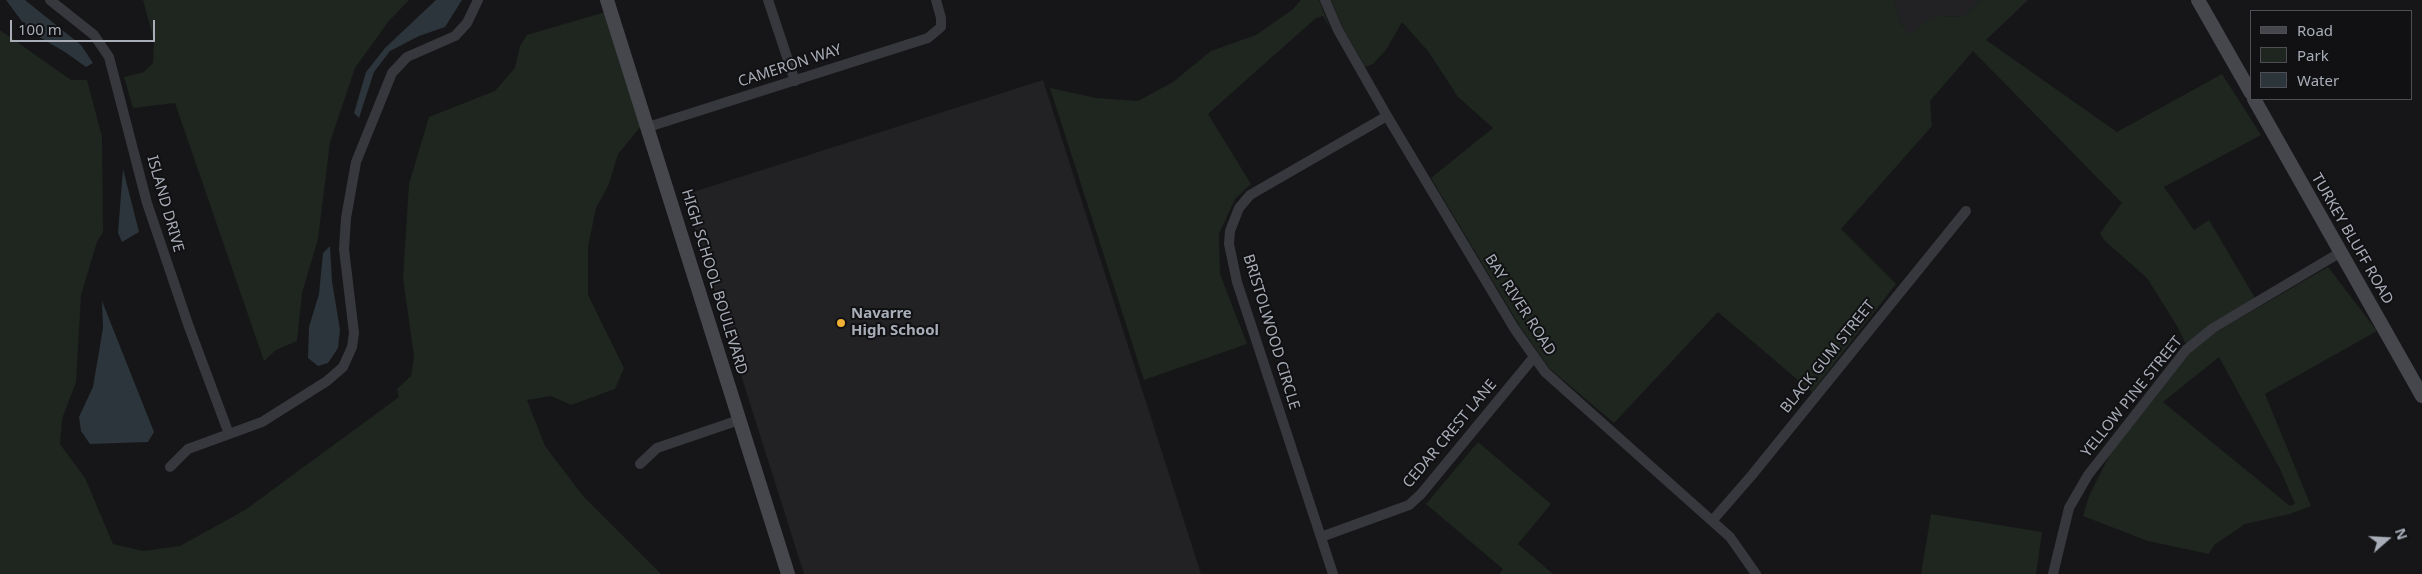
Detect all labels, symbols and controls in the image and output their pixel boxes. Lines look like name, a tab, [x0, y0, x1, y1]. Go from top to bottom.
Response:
scale bar	[12, 10, 158, 42]
legend	[2250, 10, 2412, 100]
text: 100 m	[18, 19, 62, 39]
text: Road	[2297, 20, 2333, 40]
street label: CAMERON WAY	[736, 41, 844, 91]
text: Park	[2297, 45, 2329, 65]
text: Water	[2297, 70, 2339, 90]
street label: ISLAND DRIVE	[143, 154, 187, 254]
street label: TURKEY BLUFF ROAD	[2307, 170, 2397, 308]
street label: HIGH SCHOOL BOULEVARD	[677, 187, 751, 377]
street label: BAY RIVER ROAD	[1481, 251, 1559, 359]
street label: BRISTOLWOOD CIRCLE	[1239, 252, 1303, 412]
street label: BLACK GUM STREET	[1777, 297, 1879, 417]
place label: Navarre High School	[851, 305, 939, 340]
marker: Navarre High School	[835, 317, 847, 329]
street label: YELLOW PINE STREET	[2078, 333, 2186, 461]
street label: CEDAR CREST LANE	[1399, 376, 1501, 492]
north arrow	[2362, 514, 2412, 564]
text: N	[2391, 525, 2412, 542]

